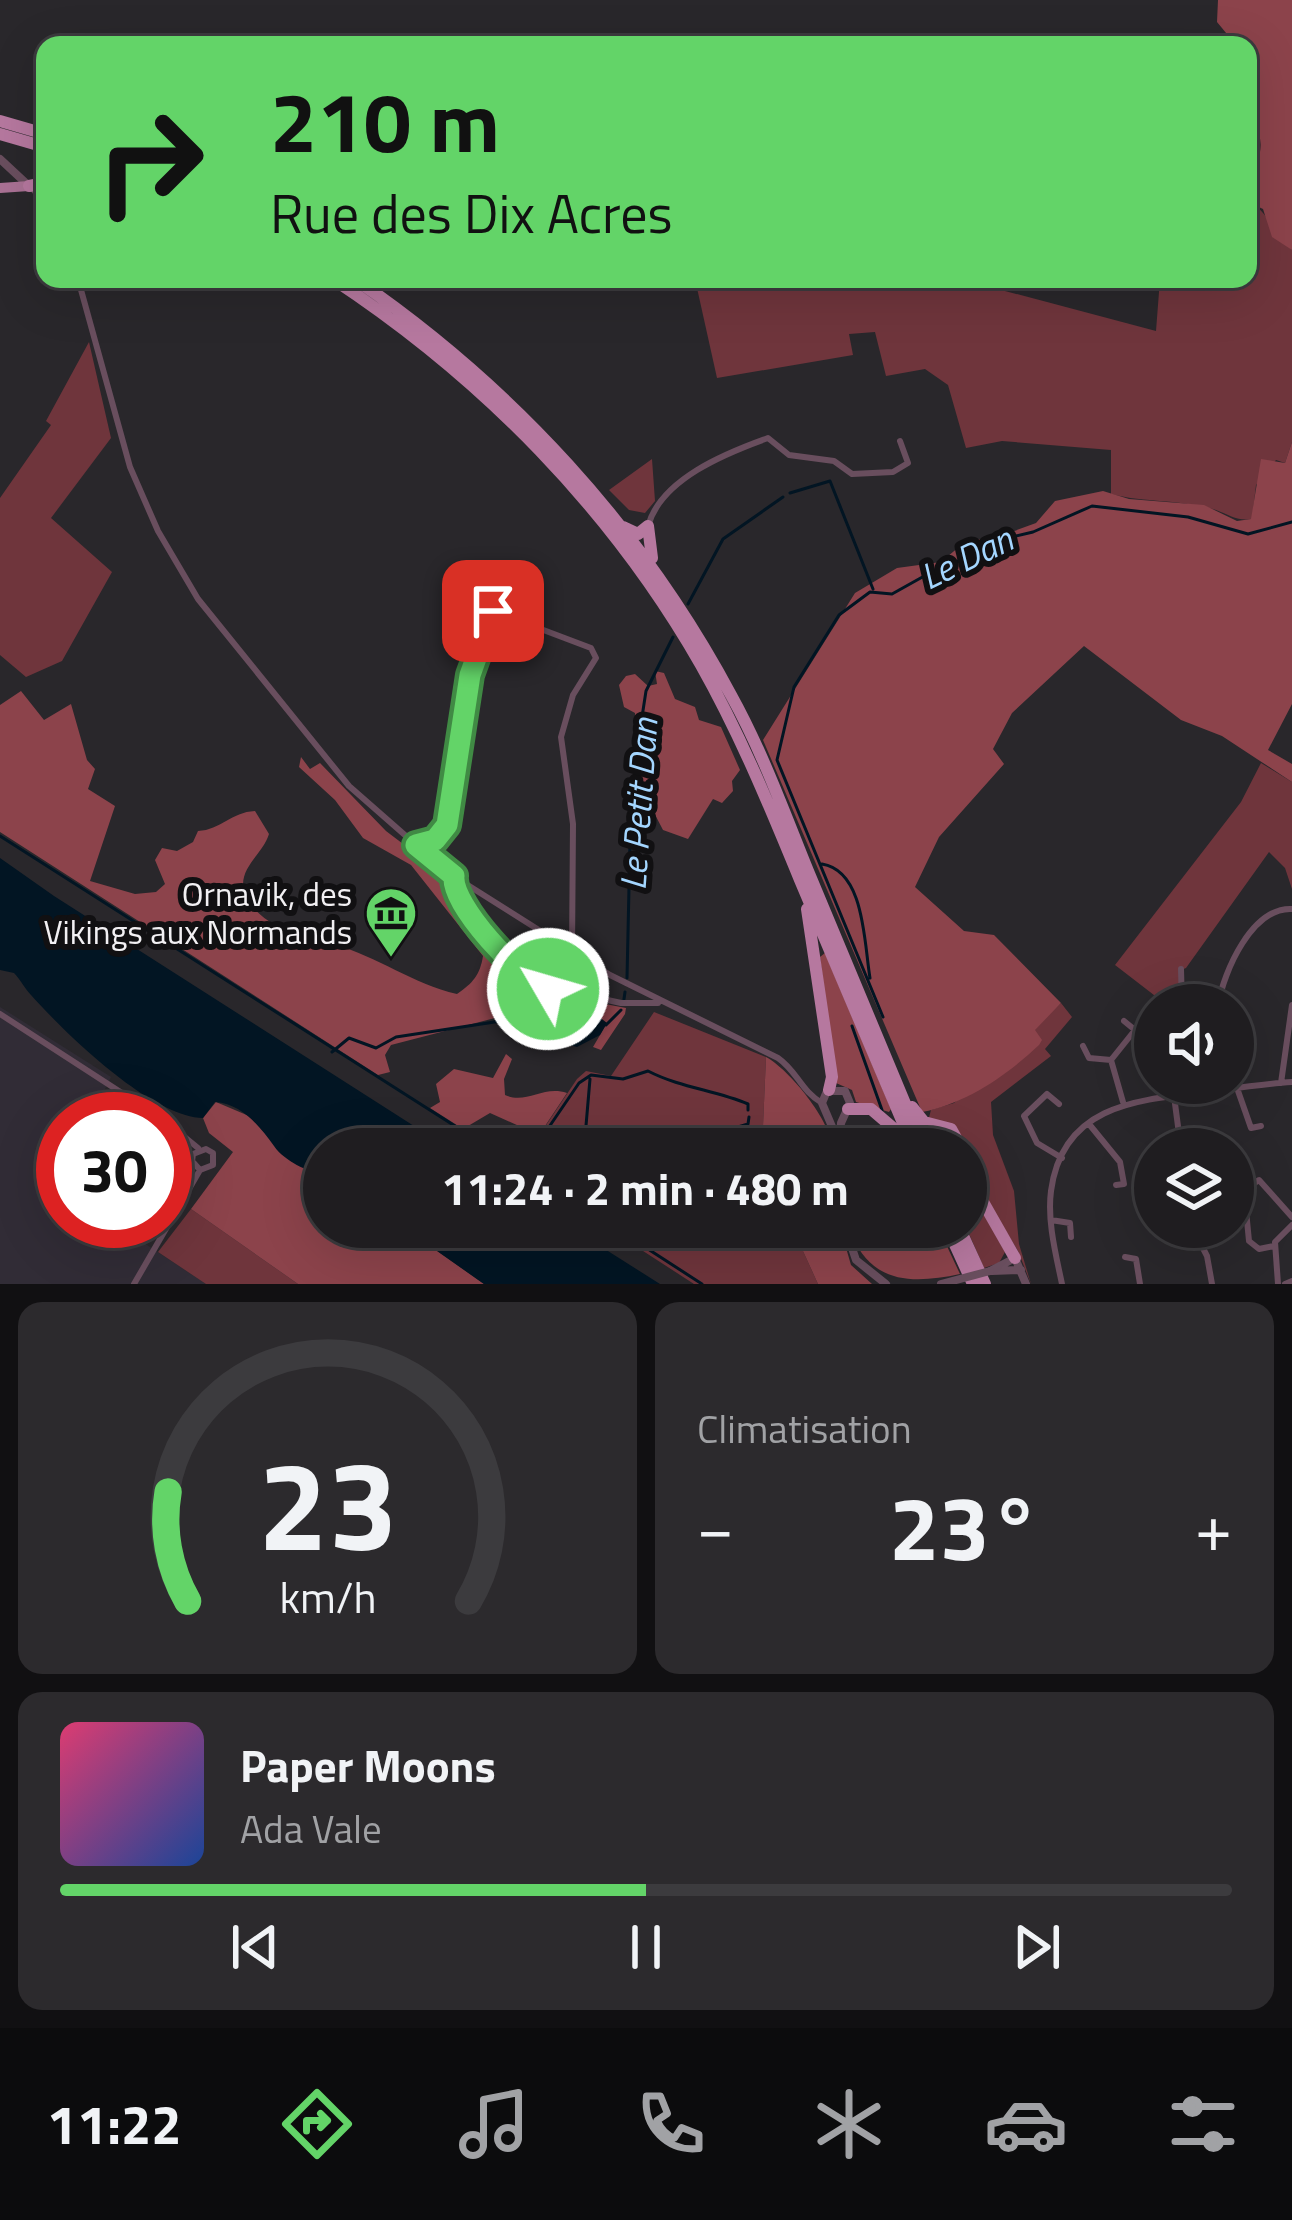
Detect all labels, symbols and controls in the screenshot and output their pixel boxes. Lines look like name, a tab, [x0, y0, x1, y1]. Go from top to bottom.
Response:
text: 210 m	[270, 57, 500, 185]
icon: right	[72, 84, 228, 240]
text: Rue des Dix Acres	[270, 172, 673, 254]
water label: Le Dan	[910, 510, 1023, 603]
pin	[442, 560, 544, 662]
icon: arrive	[460, 578, 526, 644]
water label: Le Petit Dan	[605, 715, 672, 892]
place label: Ornavik, des Vikings aux Normands	[43, 869, 352, 957]
museum icon: Ornavik, des Vikings aux Normands	[363, 885, 419, 959]
position arrow	[485, 926, 611, 1052]
map controls	[1134, 984, 1254, 1248]
button: sound	[1134, 984, 1254, 1104]
speed limit sign: 30	[36, 1092, 192, 1248]
button: layers	[1134, 1128, 1254, 1248]
text: 11:24 · 2 min · 480 m	[441, 1154, 849, 1222]
text: Climatisation	[697, 1399, 912, 1458]
text: 23	[258, 1409, 397, 1598]
text: 23°	[889, 1458, 1040, 1595]
text: −	[697, 1476, 734, 1577]
text: +	[1195, 1476, 1232, 1577]
text: km/h	[279, 1564, 376, 1630]
text: Paper Moons	[240, 1731, 496, 1799]
text: Ada Vale	[240, 1799, 382, 1858]
icon: previous	[222, 1914, 288, 1980]
icon: pause	[613, 1914, 679, 1980]
icon: next	[1004, 1914, 1070, 1980]
icon: directions	[275, 2082, 359, 2166]
icon: music	[452, 2082, 536, 2166]
icon: phone	[629, 2082, 713, 2166]
icon: climate	[807, 2082, 891, 2166]
icon: car	[984, 2082, 1068, 2166]
icon: filters	[1161, 2082, 1245, 2166]
text: 11:22	[47, 2083, 181, 2165]

